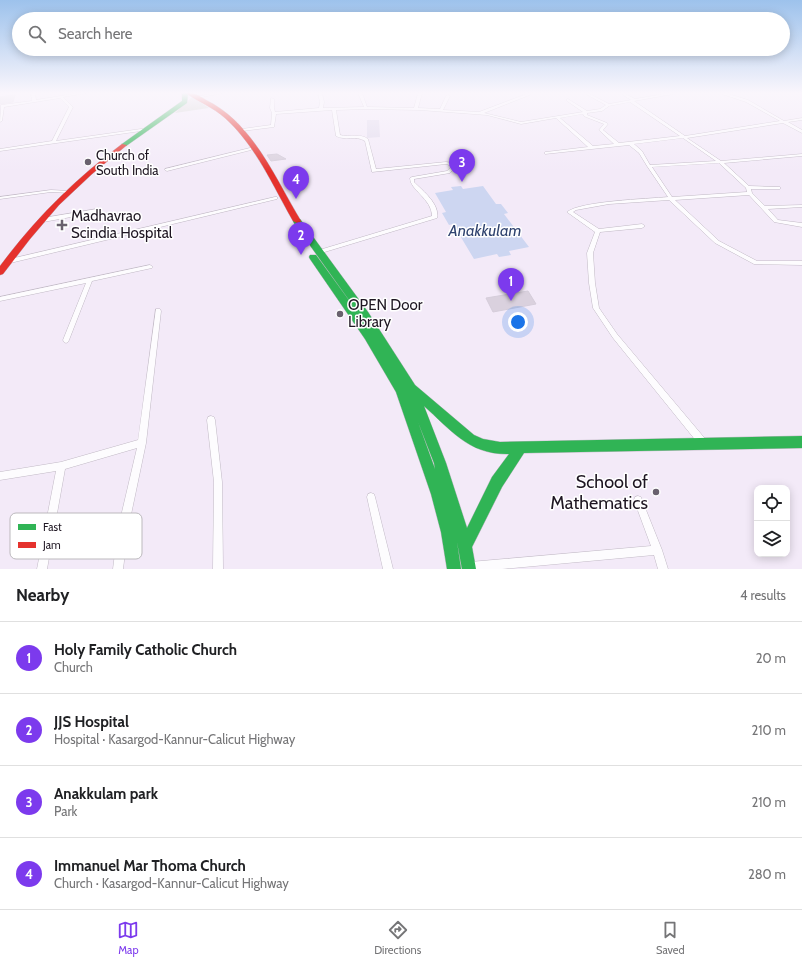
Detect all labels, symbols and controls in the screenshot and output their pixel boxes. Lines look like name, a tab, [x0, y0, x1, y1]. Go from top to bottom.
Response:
search box	[12, 12, 790, 56]
icon: search	[26, 23, 48, 45]
text: Search here	[58, 25, 133, 43]
place label: Church of South India	[96, 147, 159, 178]
pin: 3	[449, 149, 475, 182]
marker: Church of South India	[83, 157, 93, 167]
pin: 4	[283, 166, 309, 199]
place label: Madhavrao Scindia Hospital	[71, 207, 173, 242]
marker: Madhavrao Scindia Hospital	[56, 219, 68, 231]
water label: Anakkulam	[448, 221, 522, 240]
pin: 2	[288, 222, 314, 255]
pin: 1	[498, 268, 524, 301]
place label: OPEN Door Library	[348, 296, 423, 331]
marker: OPEN Door Library	[335, 309, 345, 319]
your location	[508, 312, 528, 332]
place label: School of Mathematics	[550, 471, 648, 514]
map controls	[754, 485, 790, 557]
button: locate	[754, 485, 790, 521]
marker: School of Mathematics	[651, 487, 661, 497]
legend	[10, 513, 142, 559]
text: Fast	[43, 520, 62, 534]
button: layers	[754, 521, 790, 557]
text: Jam	[42, 538, 61, 552]
text: Nearby	[16, 585, 69, 605]
text: 4 results	[740, 587, 786, 603]
text: Holy Family Catholic Church	[54, 641, 237, 659]
text: 1	[27, 650, 31, 666]
text: 20 m	[756, 650, 786, 666]
text: Church	[54, 659, 93, 675]
text: JJS Hospital	[54, 713, 129, 731]
text: 2	[26, 722, 32, 738]
text: 210 m	[752, 722, 786, 738]
text: Hospital · Kasargod-Kannur-Calicut Highway	[54, 731, 295, 747]
text: Anakkulam park	[54, 785, 158, 803]
text: 3	[25, 794, 33, 810]
text: 210 m	[752, 794, 786, 810]
text: Park	[54, 803, 77, 819]
text: Immanuel Mar Thoma Church	[54, 857, 246, 875]
text: 4	[25, 866, 33, 882]
text: 280 m	[748, 866, 786, 882]
text: Church · Kasargod-Kannur-Calicut Highway	[54, 875, 289, 891]
tab: Map	[117, 919, 139, 957]
tab: Directions	[374, 919, 421, 957]
tab: Saved	[656, 919, 685, 957]

